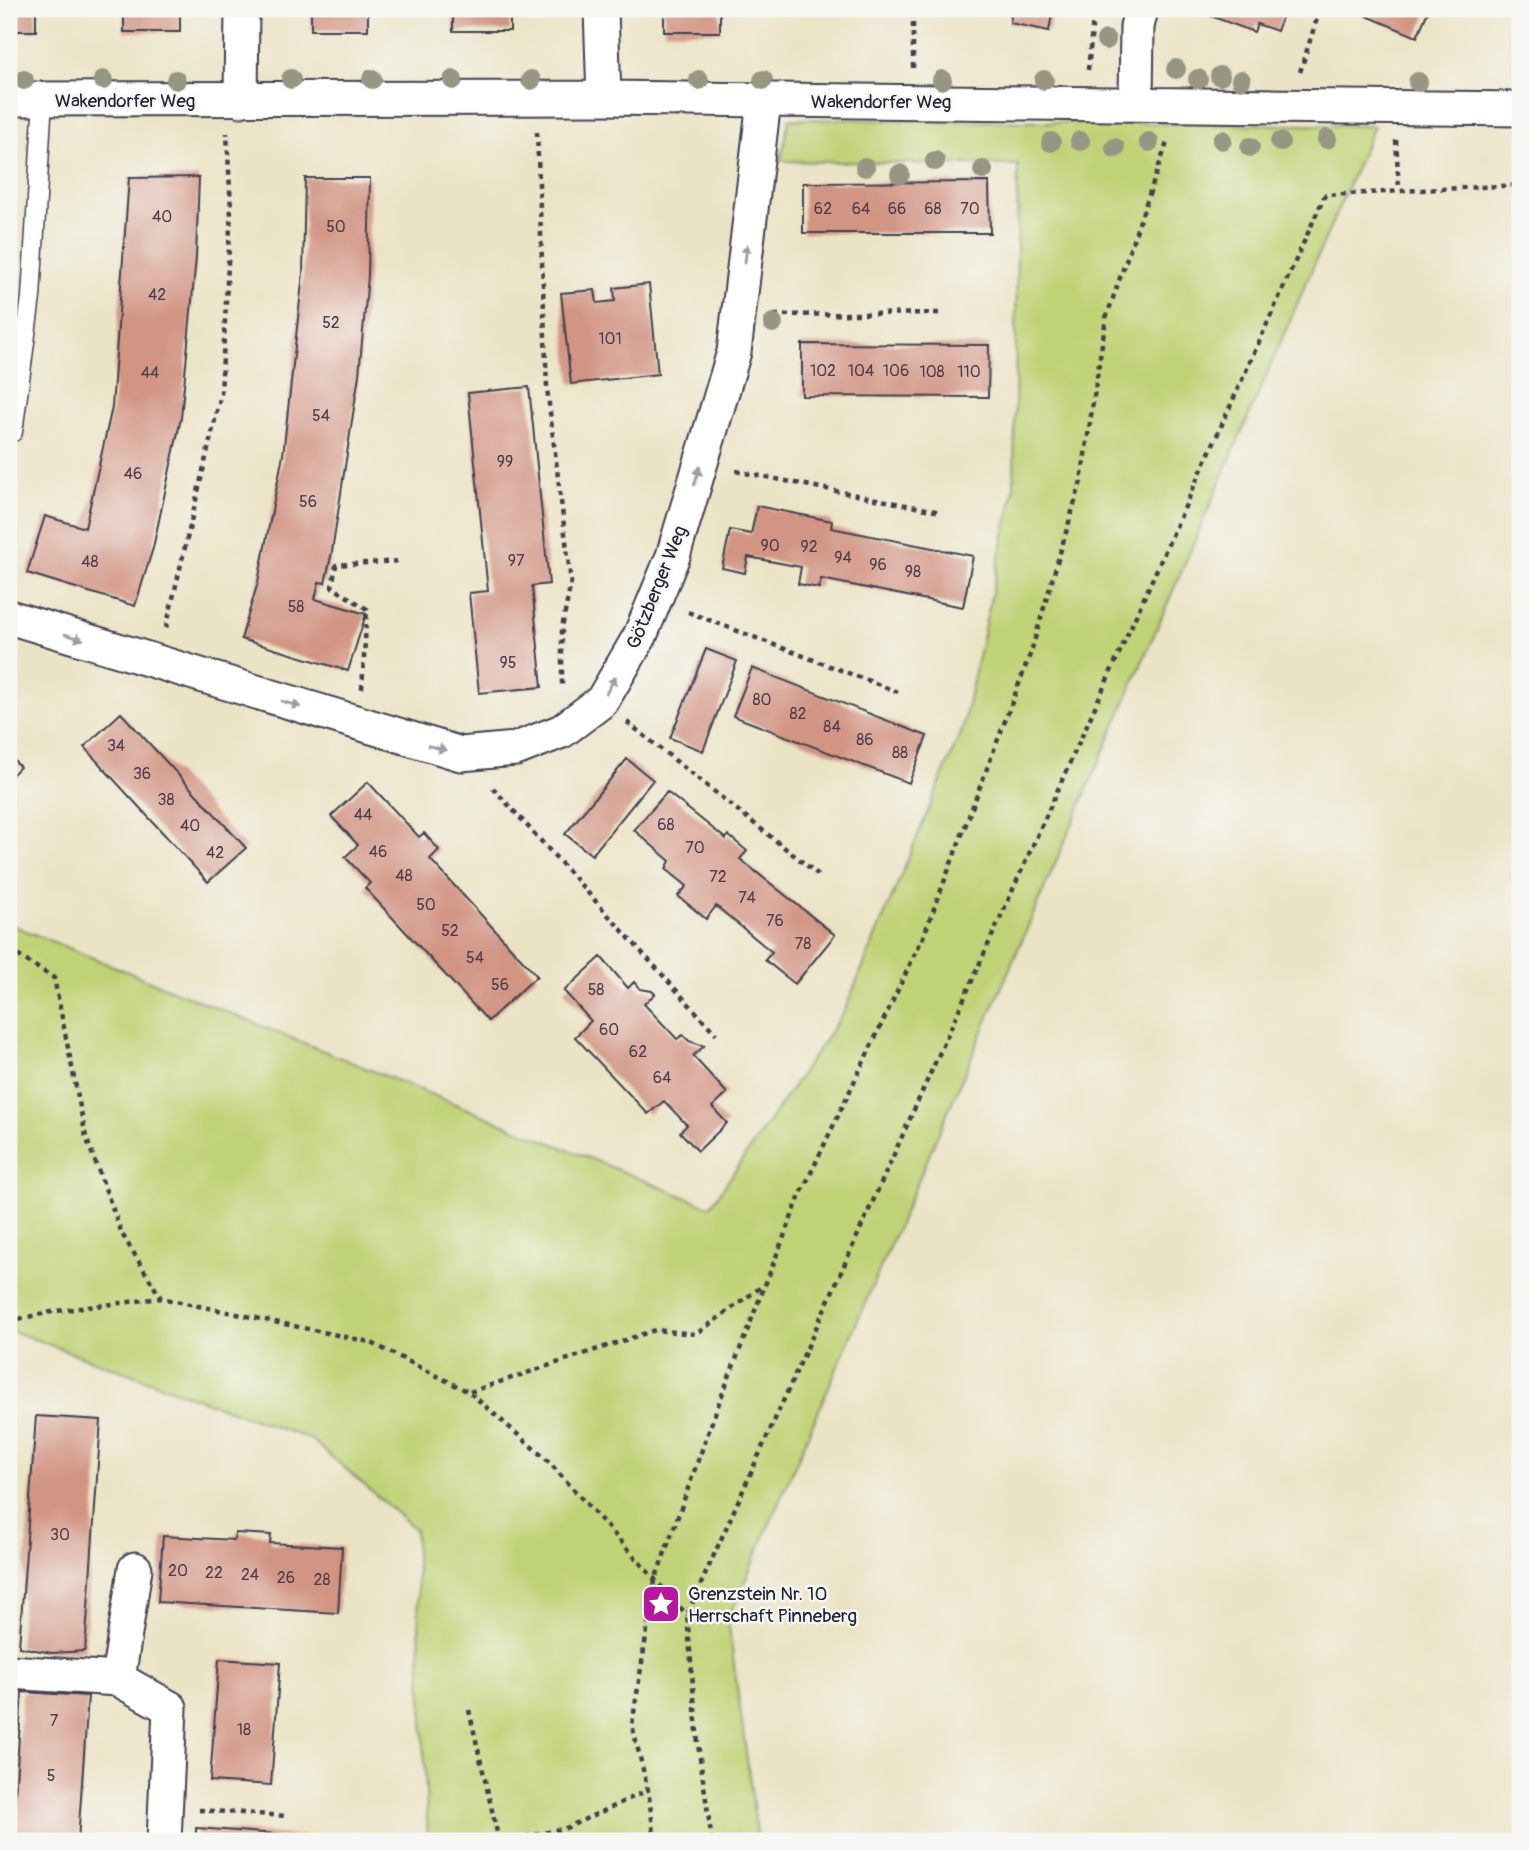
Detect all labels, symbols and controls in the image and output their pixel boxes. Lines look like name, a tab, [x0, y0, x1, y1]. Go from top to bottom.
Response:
street label: Wakendorfer Weg	[55, 89, 195, 113]
street label: Wakendorfer Weg	[811, 90, 951, 114]
house number: 62	[814, 199, 832, 219]
house number: 64	[852, 199, 870, 219]
house number: 66	[888, 199, 906, 219]
house number: 68	[924, 199, 942, 219]
house number: 70	[960, 199, 980, 219]
house number: 40	[152, 207, 172, 227]
house number: 50	[326, 217, 346, 237]
one-way arrow	[740, 243, 751, 265]
house number: 42	[148, 285, 166, 305]
house number: 52	[322, 313, 340, 333]
house number: 101	[598, 329, 622, 349]
house number: 102	[810, 361, 836, 381]
house number: 104	[848, 361, 874, 381]
house number: 106	[883, 361, 909, 381]
house number: 108	[919, 362, 945, 382]
house number: 110	[957, 362, 981, 382]
house number: 44	[141, 363, 159, 383]
house number: 54	[312, 406, 330, 426]
house number: 99	[497, 452, 513, 472]
house number: 46	[124, 464, 142, 484]
one-way arrow	[693, 465, 703, 486]
house number: 56	[299, 492, 317, 512]
street label: Götzberger Weg	[621, 522, 693, 653]
house number: 90	[760, 536, 780, 556]
house number: 92	[800, 537, 818, 557]
house number: 94	[834, 548, 852, 568]
house number: 97	[508, 551, 525, 571]
house number: 48	[81, 552, 99, 572]
house number: 96	[869, 555, 887, 575]
house number: 98	[905, 562, 921, 582]
house number: 58	[288, 597, 304, 617]
one-way arrow	[64, 633, 85, 643]
house number: 95	[500, 653, 516, 673]
one-way arrow	[605, 676, 617, 695]
house number: 80	[753, 690, 772, 710]
one-way arrow	[281, 700, 302, 710]
house number: 82	[789, 704, 807, 724]
house number: 84	[823, 717, 841, 737]
house number: 86	[856, 730, 874, 750]
house number: 34	[107, 736, 125, 756]
one-way arrow	[426, 743, 448, 754]
house number: 88	[892, 743, 908, 763]
house number: 36	[133, 764, 151, 784]
house number: 38	[158, 790, 175, 810]
house number: 44	[354, 805, 372, 825]
house number: 68	[657, 815, 675, 835]
house number: 40	[180, 816, 200, 836]
house number: 70	[685, 838, 705, 858]
house number: 46	[369, 842, 387, 862]
house number: 42	[206, 843, 224, 863]
house number: 48	[395, 866, 413, 886]
house number: 72	[709, 867, 727, 887]
house number: 74	[738, 888, 756, 908]
house number: 50	[416, 895, 436, 915]
house number: 76	[766, 911, 784, 931]
house number: 52	[441, 921, 459, 941]
house number: 78	[795, 934, 811, 954]
house number: 54	[466, 948, 484, 968]
house number: 56	[491, 975, 509, 995]
house number: 58	[588, 980, 604, 1000]
house number: 60	[599, 1020, 619, 1040]
house number: 62	[629, 1042, 647, 1062]
house number: 64	[653, 1068, 671, 1088]
house number: 30	[50, 1525, 70, 1545]
house number: 20	[168, 1561, 188, 1581]
house number: 22	[205, 1563, 223, 1583]
house number: 24	[241, 1565, 259, 1585]
house number: 26	[277, 1568, 295, 1588]
house number: 28	[313, 1570, 331, 1590]
place label: Grenzstein Nr. 10 Herrschaft Pinneberg	[688, 1582, 857, 1628]
place icon: Grenzstein Nr. 10 Herrschaft Pinneberg	[640, 1583, 682, 1625]
house number: 7	[50, 1711, 59, 1731]
house number: 18	[237, 1720, 251, 1740]
house number: 5	[47, 1766, 55, 1786]

